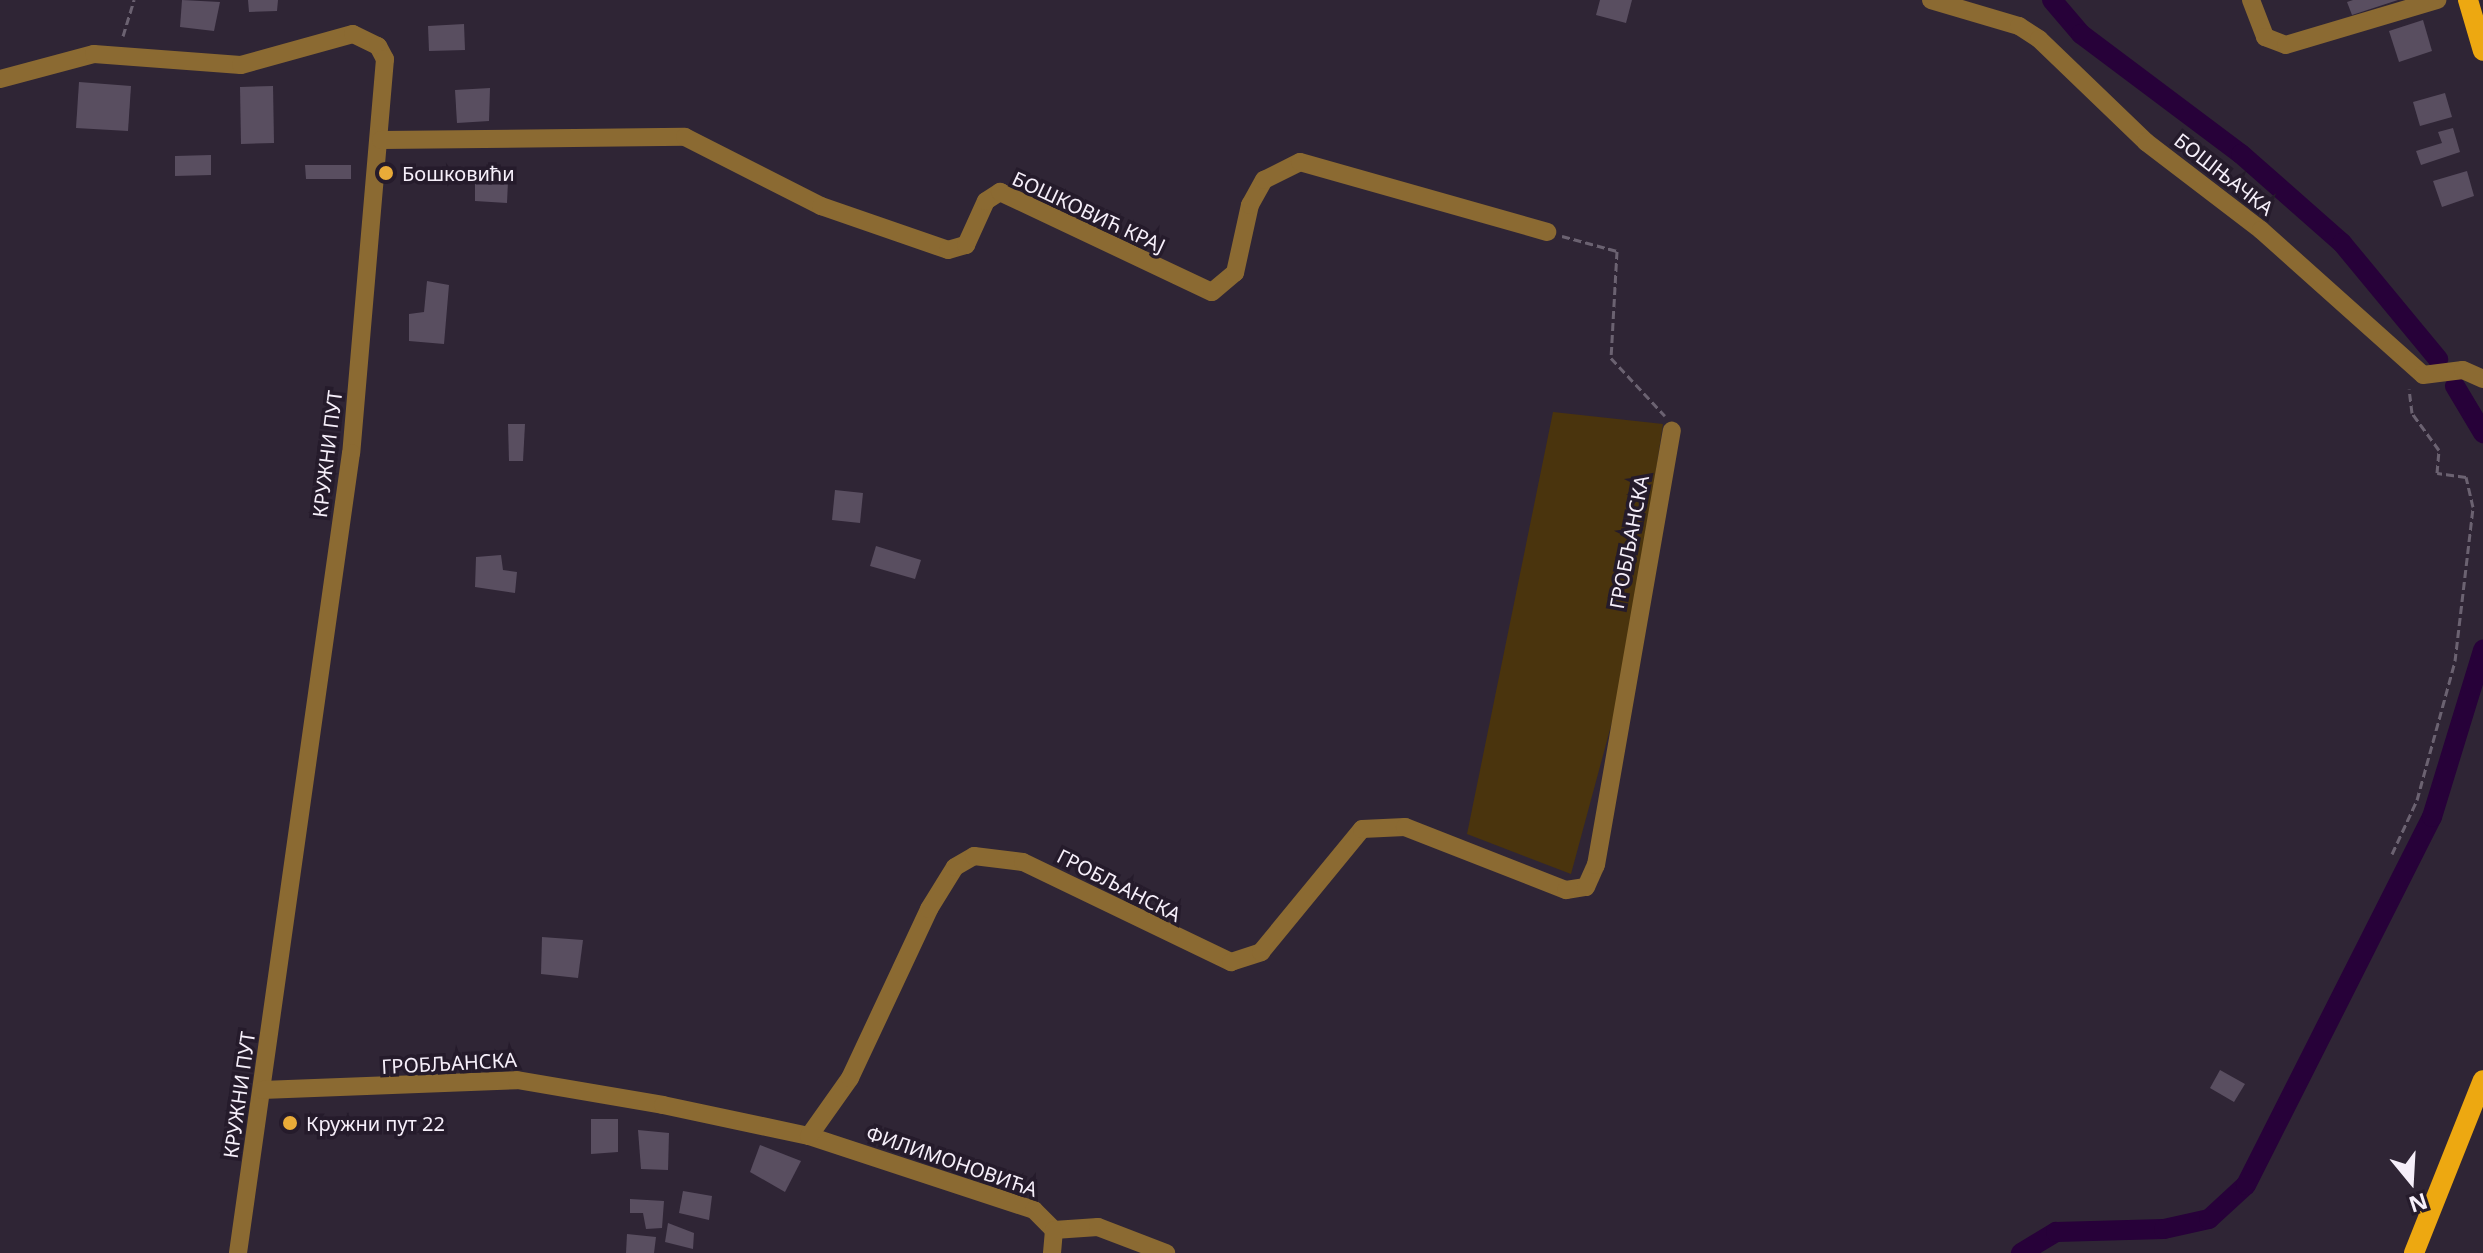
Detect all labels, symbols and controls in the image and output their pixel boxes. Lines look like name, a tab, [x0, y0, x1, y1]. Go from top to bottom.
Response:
street label: БОШЊАЧКА	[2170, 128, 2278, 220]
place label: Бошковићи	[402, 161, 515, 185]
marker: Бошковићи	[377, 164, 395, 182]
street label: БОШКОВИЋ КРАЈ	[1009, 166, 1169, 258]
street label: КРУЖНИ ПУТ	[307, 389, 347, 519]
street label: ГРОБЉАНСКА	[1604, 473, 1654, 611]
street label: ГРОБЉАНСКА	[1053, 844, 1185, 926]
street label: КРУЖНИ ПУТ	[218, 1030, 260, 1160]
street label: ГРОБЉАНСКА	[381, 1047, 517, 1079]
place label: Кружни пут 22	[306, 1111, 445, 1135]
marker: Кружни пут 22	[281, 1114, 299, 1132]
street label: ФИЛИМОНОВИЋА	[863, 1120, 1041, 1202]
north arrow	[2371, 1141, 2451, 1221]
text: N	[2405, 1187, 2432, 1221]

